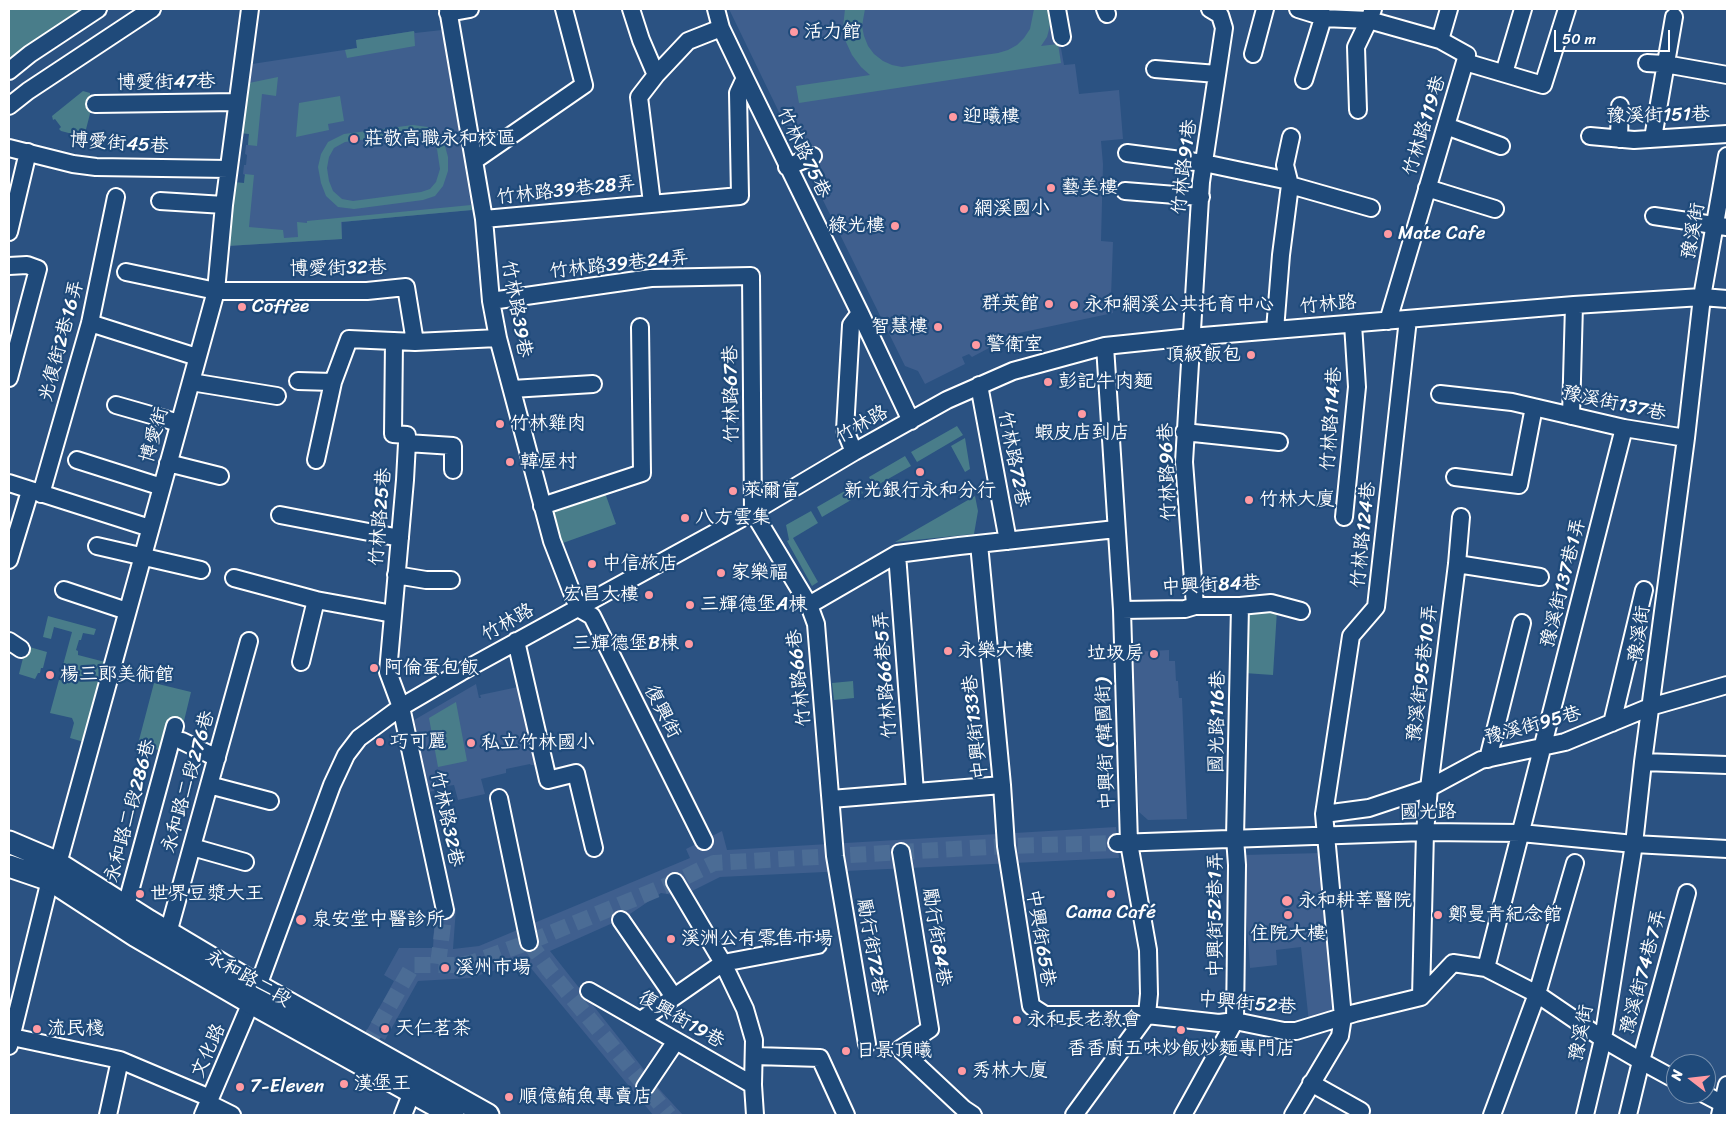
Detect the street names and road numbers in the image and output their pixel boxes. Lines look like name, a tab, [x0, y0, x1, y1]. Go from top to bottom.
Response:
street label: 博愛街47巷	[116, 71, 216, 95]
street label: 竹林路119巷	[1399, 73, 1451, 179]
street label: 竹林路75巷	[771, 104, 835, 202]
street label: 豫溪街151巷	[1606, 104, 1710, 128]
street label: 竹林路91巷	[1168, 118, 1202, 216]
street label: 博愛街45巷	[69, 129, 169, 159]
street label: 竹林路39巷28弄	[495, 172, 637, 210]
street label: 豫溪街	[1678, 201, 1710, 261]
street label: 竹林路39巷24弄	[548, 246, 690, 284]
street label: 博愛街32巷	[289, 257, 387, 281]
street label: 竹林路39巷	[496, 259, 536, 359]
street label: 光復街2巷16弄	[35, 278, 89, 404]
street label: 竹林路	[1299, 291, 1357, 319]
street label: 竹林路67巷	[720, 345, 744, 443]
street label: 竹林路114巷	[1317, 366, 1347, 472]
street label: 豫溪街137巷	[1560, 382, 1668, 426]
street label: 竹林路	[832, 401, 892, 449]
street label: 博愛街	[136, 404, 174, 466]
street label: 竹林路72巷	[992, 409, 1034, 509]
street label: 竹林路96巷	[1155, 422, 1181, 522]
street label: 竹林路25巷	[365, 467, 397, 567]
street label: 竹林路124巷	[1347, 481, 1381, 589]
street label: 豫溪街137巷1弄	[1537, 516, 1591, 650]
street label: 中興街84巷	[1161, 572, 1261, 600]
street label: 竹林路	[478, 599, 538, 647]
street label: 豫溪街95巷10弄	[1403, 603, 1443, 743]
street label: 豫溪街	[1625, 604, 1655, 664]
street label: 竹林路66巷5弄	[870, 610, 902, 740]
street label: 竹林路66巷	[784, 628, 816, 728]
street label: 國光路116巷	[1206, 670, 1230, 774]
street label: 中興街133巷	[959, 674, 993, 780]
street label: 中興街 (韓國街)	[1092, 677, 1120, 811]
street label: 復興街	[639, 681, 685, 743]
street label: 豫溪街95巷	[1482, 702, 1584, 750]
street label: 永和路二段276巷	[158, 708, 220, 856]
street label: 永和路二段286巷	[101, 737, 161, 885]
street label: 竹林路32巷	[425, 769, 467, 869]
street label: 國光路	[1399, 801, 1457, 825]
street label: 中興街52巷1弄	[1205, 852, 1227, 978]
street label: 勵行街84巷	[917, 886, 955, 988]
street label: 中興街65巷	[1021, 888, 1059, 988]
street label: 勵行街72巷	[851, 897, 891, 997]
street label: 豫溪街74巷7弄	[1616, 907, 1672, 1037]
street label: 永和路二段	[201, 945, 295, 1013]
street label: 復興街19巷	[634, 986, 728, 1054]
street label: 中興街52巷	[1197, 988, 1297, 1020]
street label: 豫溪街	[1565, 1003, 1599, 1063]
street label: 文化路	[187, 1020, 231, 1082]

